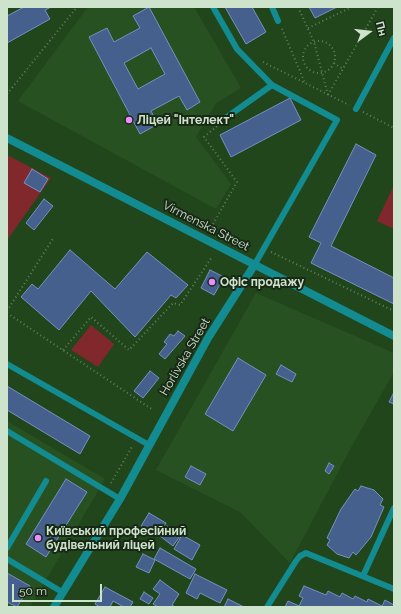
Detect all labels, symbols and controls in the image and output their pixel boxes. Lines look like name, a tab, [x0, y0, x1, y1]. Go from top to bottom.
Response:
north arrow	[349, 12, 389, 52]
text: Пн	[373, 20, 389, 38]
place label: Ліцей "Інтелект"	[137, 113, 234, 127]
marker: Ліцей "Інтелект"	[124, 115, 134, 125]
street label: Virmenska Street	[160, 198, 252, 254]
place label: Офіс продажу	[220, 275, 304, 289]
marker: Офіс продажу	[207, 277, 217, 287]
street label: Horlivska Street	[157, 316, 213, 398]
place label: Київський професійний будівельний ліцей	[46, 524, 186, 552]
marker: Київський професійний будівельний ліцей	[33, 533, 43, 543]
scale bar	[14, 576, 104, 602]
text: 50 m	[19, 584, 47, 598]

